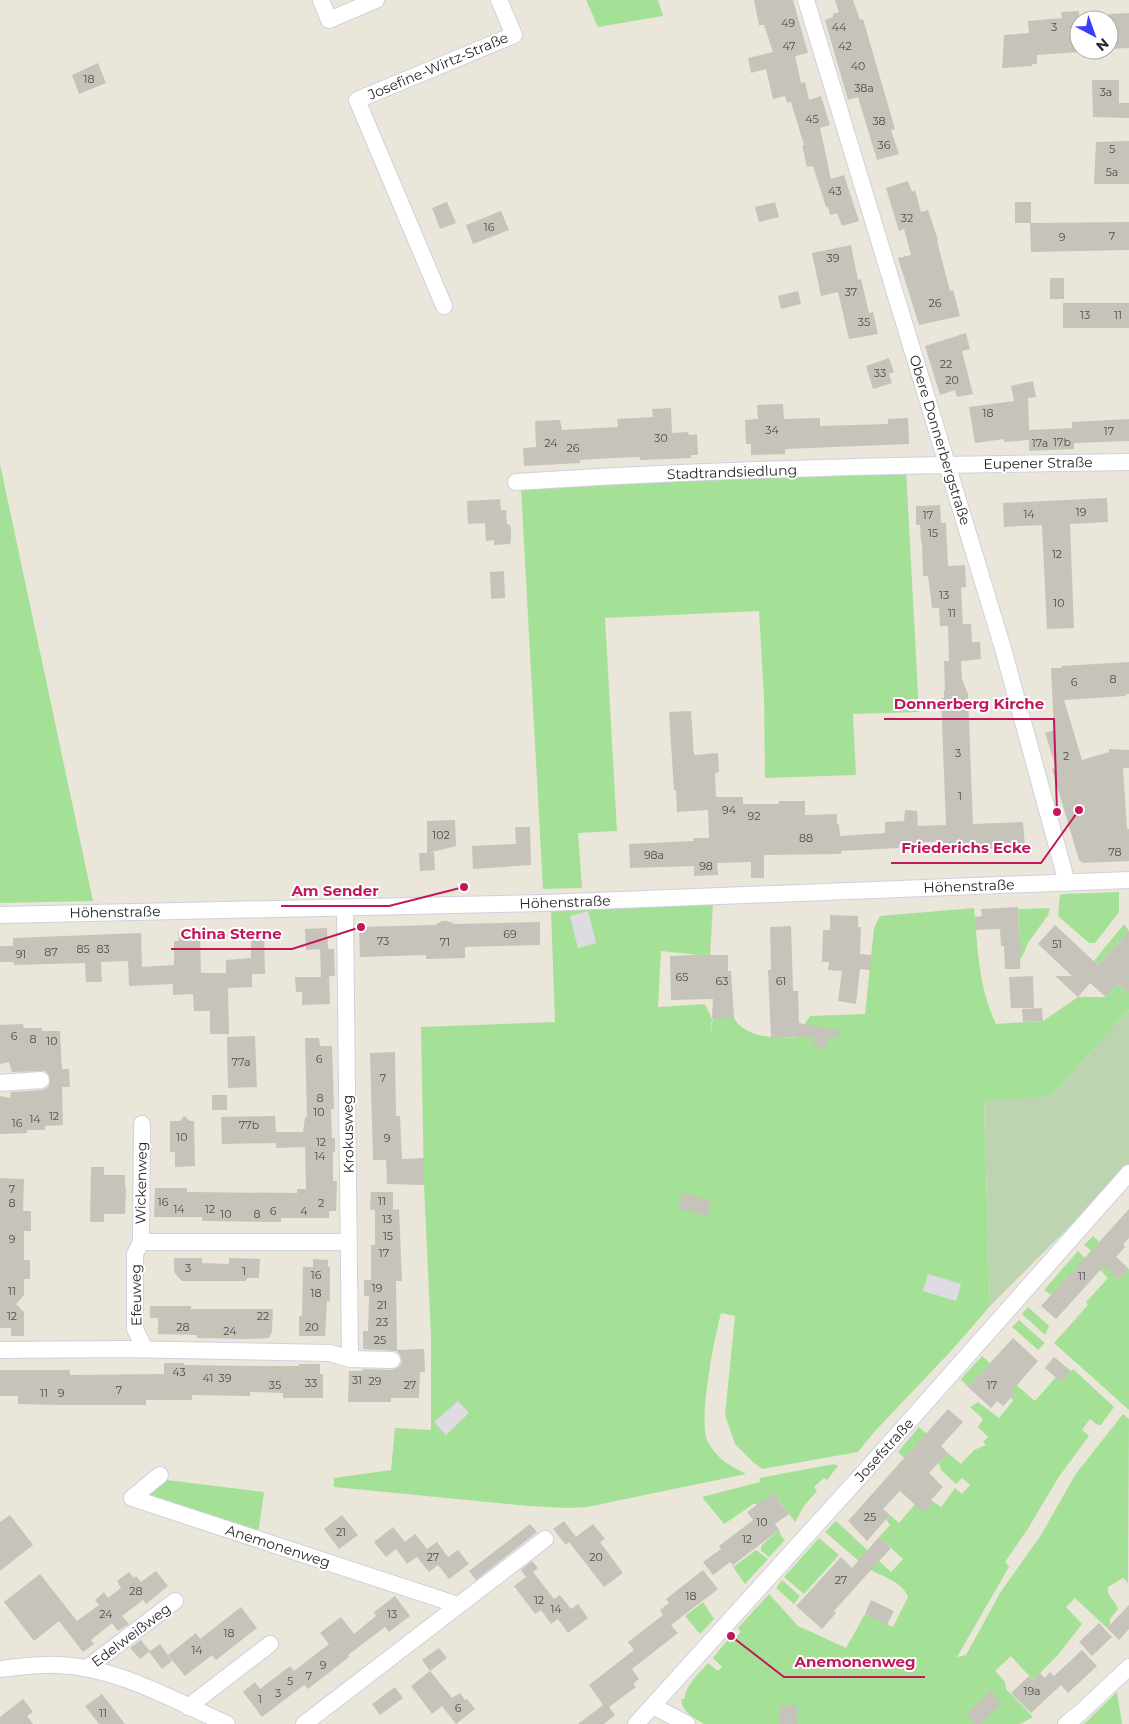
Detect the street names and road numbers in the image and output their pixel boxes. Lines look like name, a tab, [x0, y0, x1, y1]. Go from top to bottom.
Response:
street label: Josefine-Wirtz-Straße	[364, 28, 511, 104]
street label: Obere Donnerbergstraße	[906, 353, 974, 527]
street label: Eupener Straße	[983, 453, 1093, 473]
street label: Stadtrandsiedlung	[667, 461, 797, 483]
street label: Höhenstraße	[923, 875, 1015, 897]
street label: Höhenstraße	[519, 891, 611, 913]
street label: Höhenstraße	[69, 902, 161, 922]
street label: Krokusweg	[338, 1095, 358, 1173]
street label: Wickenweg	[131, 1141, 151, 1225]
street label: Efeuweg	[126, 1264, 146, 1326]
street label: Josefstraße	[850, 1414, 917, 1486]
street label: Anemonenweg	[223, 1521, 333, 1571]
street label: Edelweißweg	[88, 1599, 174, 1671]

